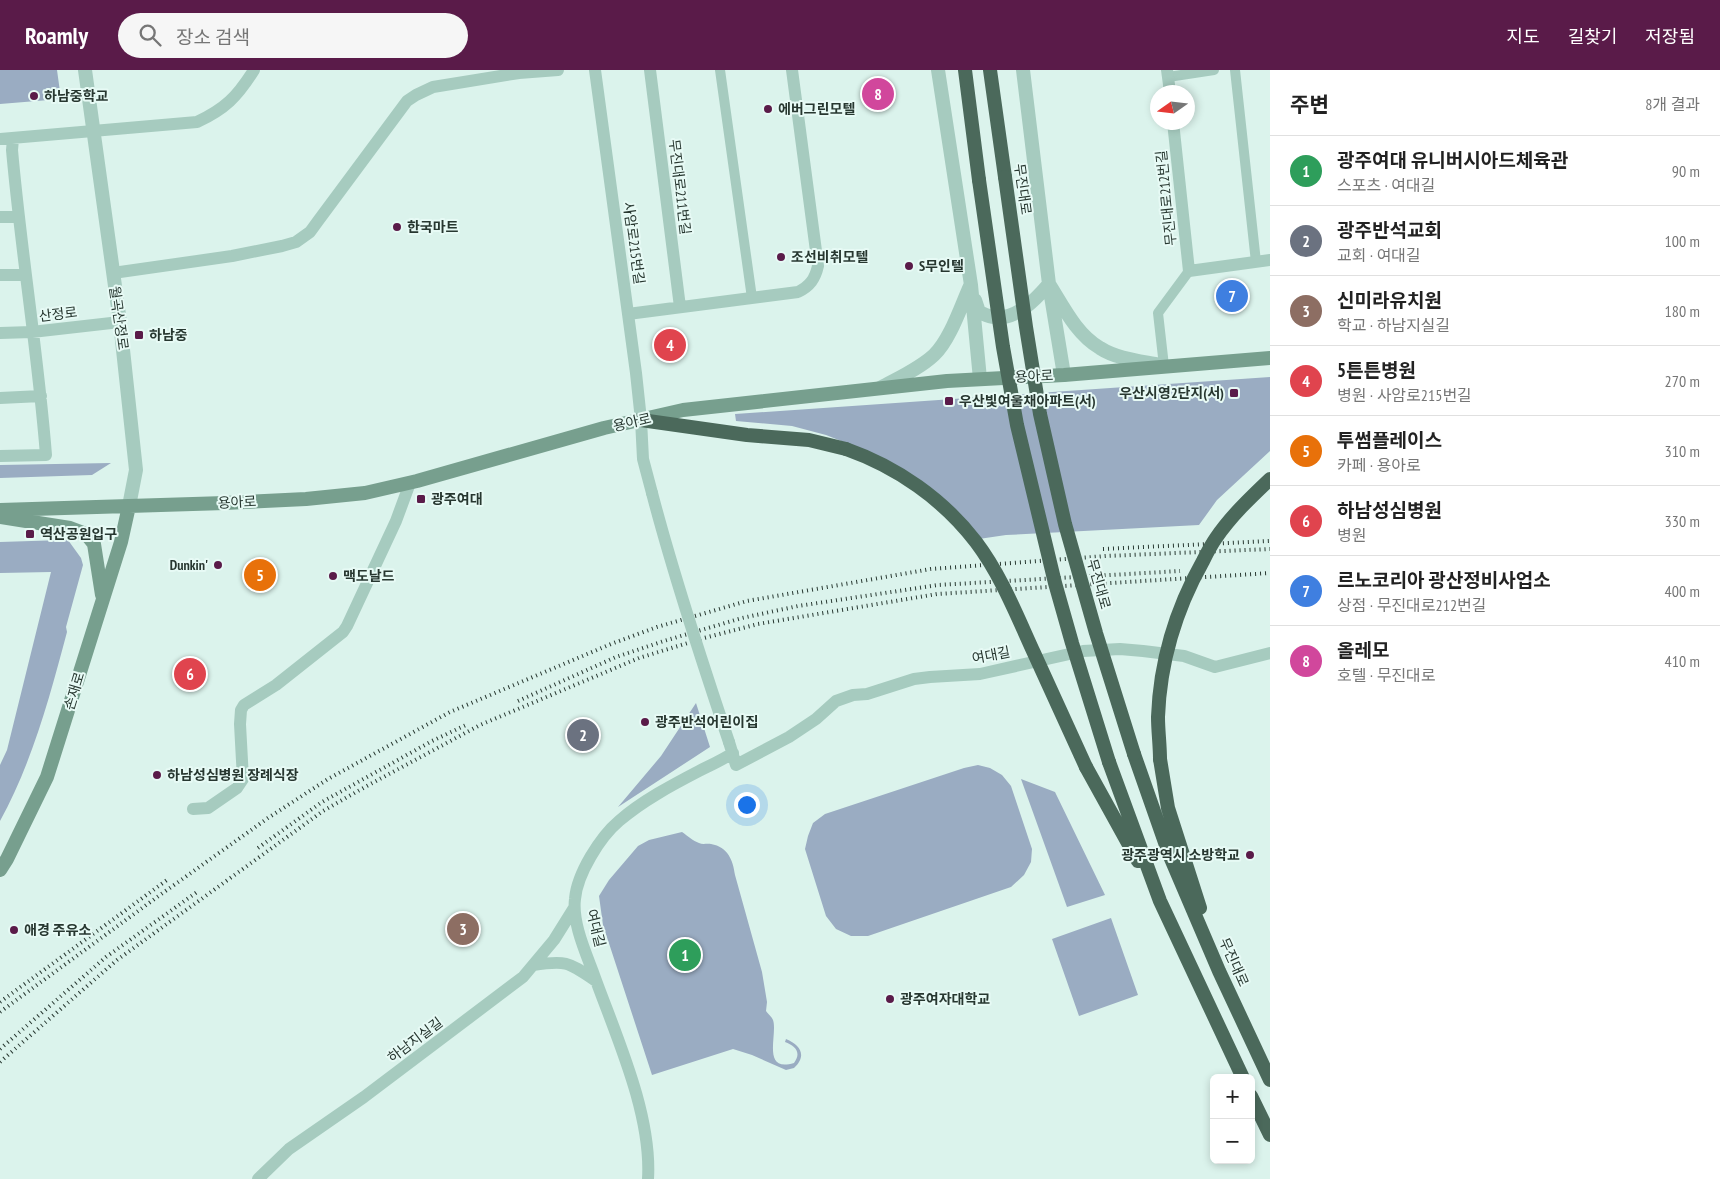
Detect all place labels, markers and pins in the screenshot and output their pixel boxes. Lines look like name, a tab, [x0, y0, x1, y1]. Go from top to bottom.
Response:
pin: 8	[862, 75, 894, 113]
place label: 하남중학교	[44, 87, 109, 105]
marker: 하남중학교	[28, 90, 40, 102]
place label: 에버그린모텔	[778, 100, 855, 118]
marker: 에버그린모텔	[762, 103, 774, 115]
place label: 한국마트	[407, 218, 459, 236]
marker: 한국마트	[391, 221, 403, 233]
place label: 조선비취모텔	[791, 248, 868, 266]
marker: 조선비취모텔	[775, 251, 787, 263]
place label: S무인텔	[919, 257, 964, 275]
marker: S무인텔	[903, 260, 915, 272]
pin: 7	[1216, 277, 1248, 315]
place label: 하남중	[149, 326, 188, 344]
pin: 4	[654, 326, 686, 364]
marker: 하남중	[133, 329, 145, 341]
place label: 우산시영2단지(서)	[1119, 384, 1224, 402]
marker: 우산시영2단지(서)	[1228, 387, 1240, 399]
place label: 우산빛여울채아파트(서)	[959, 392, 1096, 410]
marker: 우산빛여울채아파트(서)	[943, 395, 955, 407]
place label: 광주여대	[431, 490, 483, 508]
marker: 광주여대	[415, 493, 427, 505]
place label: 역산공원입구	[40, 525, 117, 543]
marker: 역산공원입구	[24, 528, 36, 540]
place label: Dunkin'	[170, 556, 208, 574]
pin: 5	[244, 556, 276, 594]
marker: Dunkin'	[212, 559, 224, 571]
place label: 맥도날드	[343, 567, 395, 585]
marker: 맥도날드	[327, 570, 339, 582]
pin: 6	[174, 655, 206, 693]
place label: 광주반석어린이집	[655, 713, 758, 731]
pin: 2	[567, 716, 599, 754]
marker: 광주반석어린이집	[639, 716, 651, 728]
place label: 하남성심병원 장례식장	[167, 766, 299, 784]
marker: 하남성심병원 장례식장	[151, 769, 163, 781]
place label: 광주광역시 소방학교	[1121, 846, 1240, 864]
marker: 광주광역시 소방학교	[1244, 849, 1256, 861]
pin: 3	[447, 910, 479, 948]
place label: 애경 주유소	[24, 921, 91, 939]
marker: 애경 주유소	[8, 924, 20, 936]
pin: 1	[669, 936, 701, 974]
place label: 광주여자대학교	[900, 990, 990, 1008]
marker: 광주여자대학교	[884, 993, 896, 1005]

